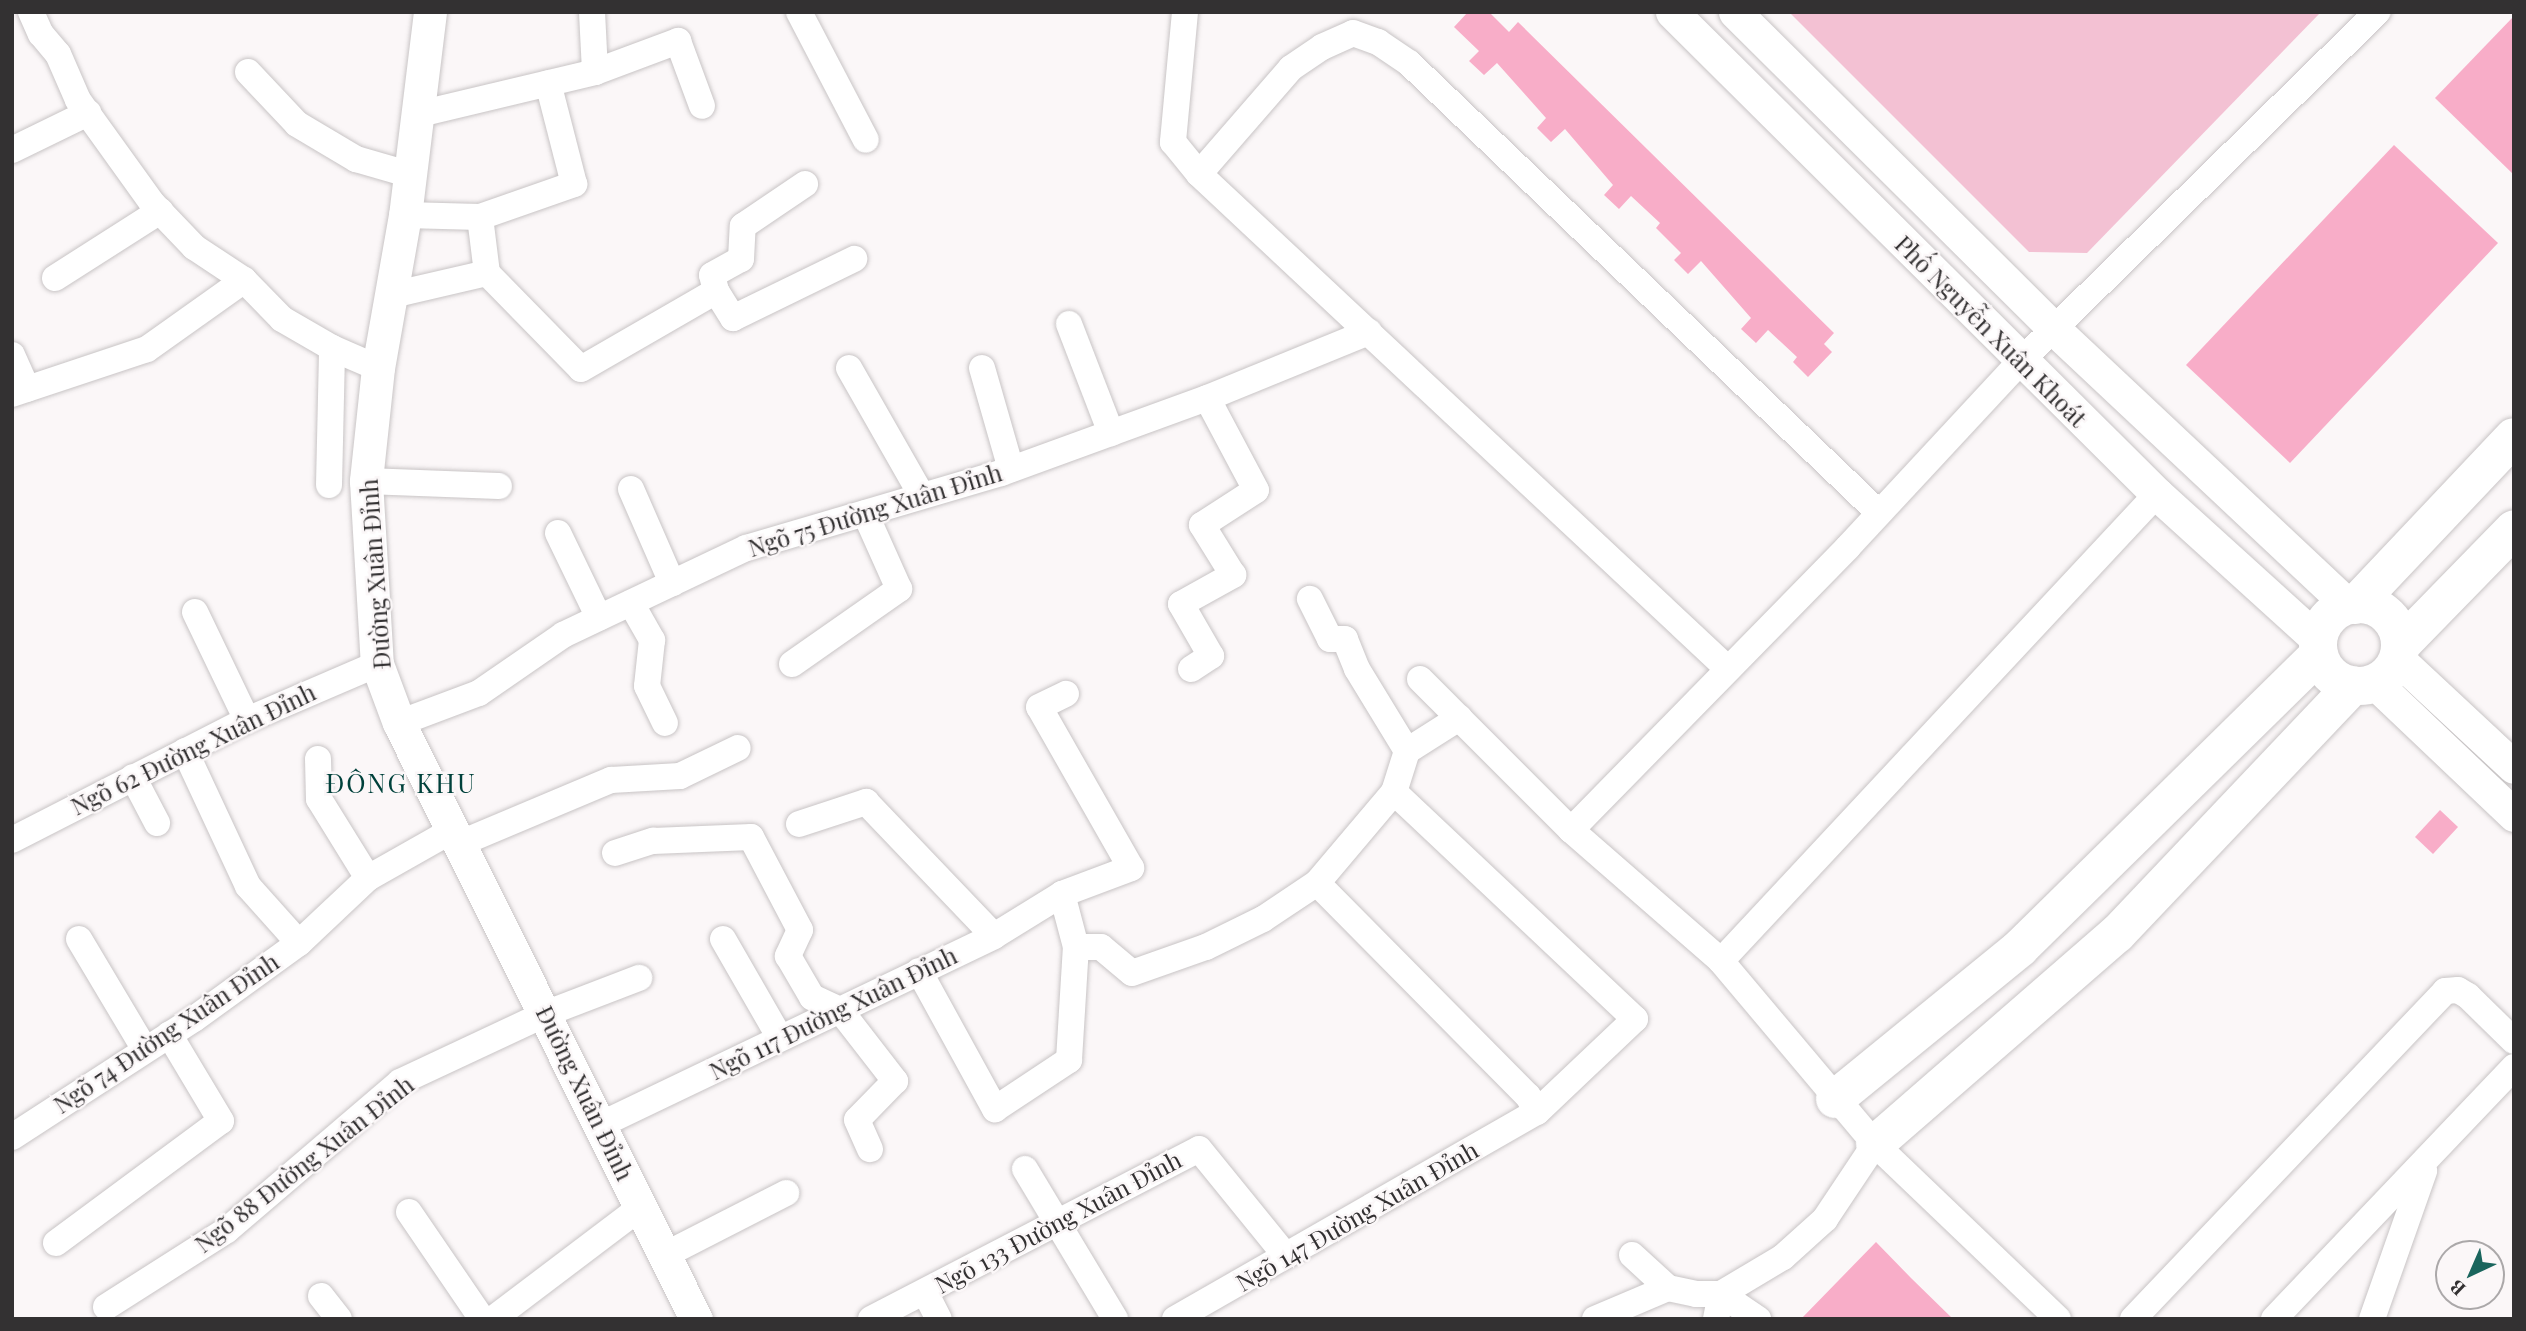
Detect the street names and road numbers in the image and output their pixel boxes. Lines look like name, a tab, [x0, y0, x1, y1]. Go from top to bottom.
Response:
street label: Phố Nguyễn Xuân Khoát	[1889, 229, 2093, 433]
street label: Ngõ 75 Đường Xuân Đỉnh	[744, 458, 1006, 562]
street label: Đường Xuân Đỉnh	[354, 478, 396, 670]
street label: Ngõ 62 Đường Xuân Đỉnh	[66, 677, 320, 821]
street label: Ngõ 117 Đường Xuân Đỉnh	[704, 940, 962, 1086]
street label: Ngõ 74 Đường Xuân Đỉnh	[48, 947, 284, 1119]
street label: Đường Xuân Đỉnh	[530, 1001, 640, 1185]
street label: Ngõ 88 Đường Xuân Đỉnh	[189, 1070, 419, 1258]
street label: Ngõ 147 Đường Xuân Đỉnh	[1231, 1135, 1483, 1297]
street label: Ngõ 133 Đường Xuân Đỉnh	[930, 1145, 1186, 1299]

